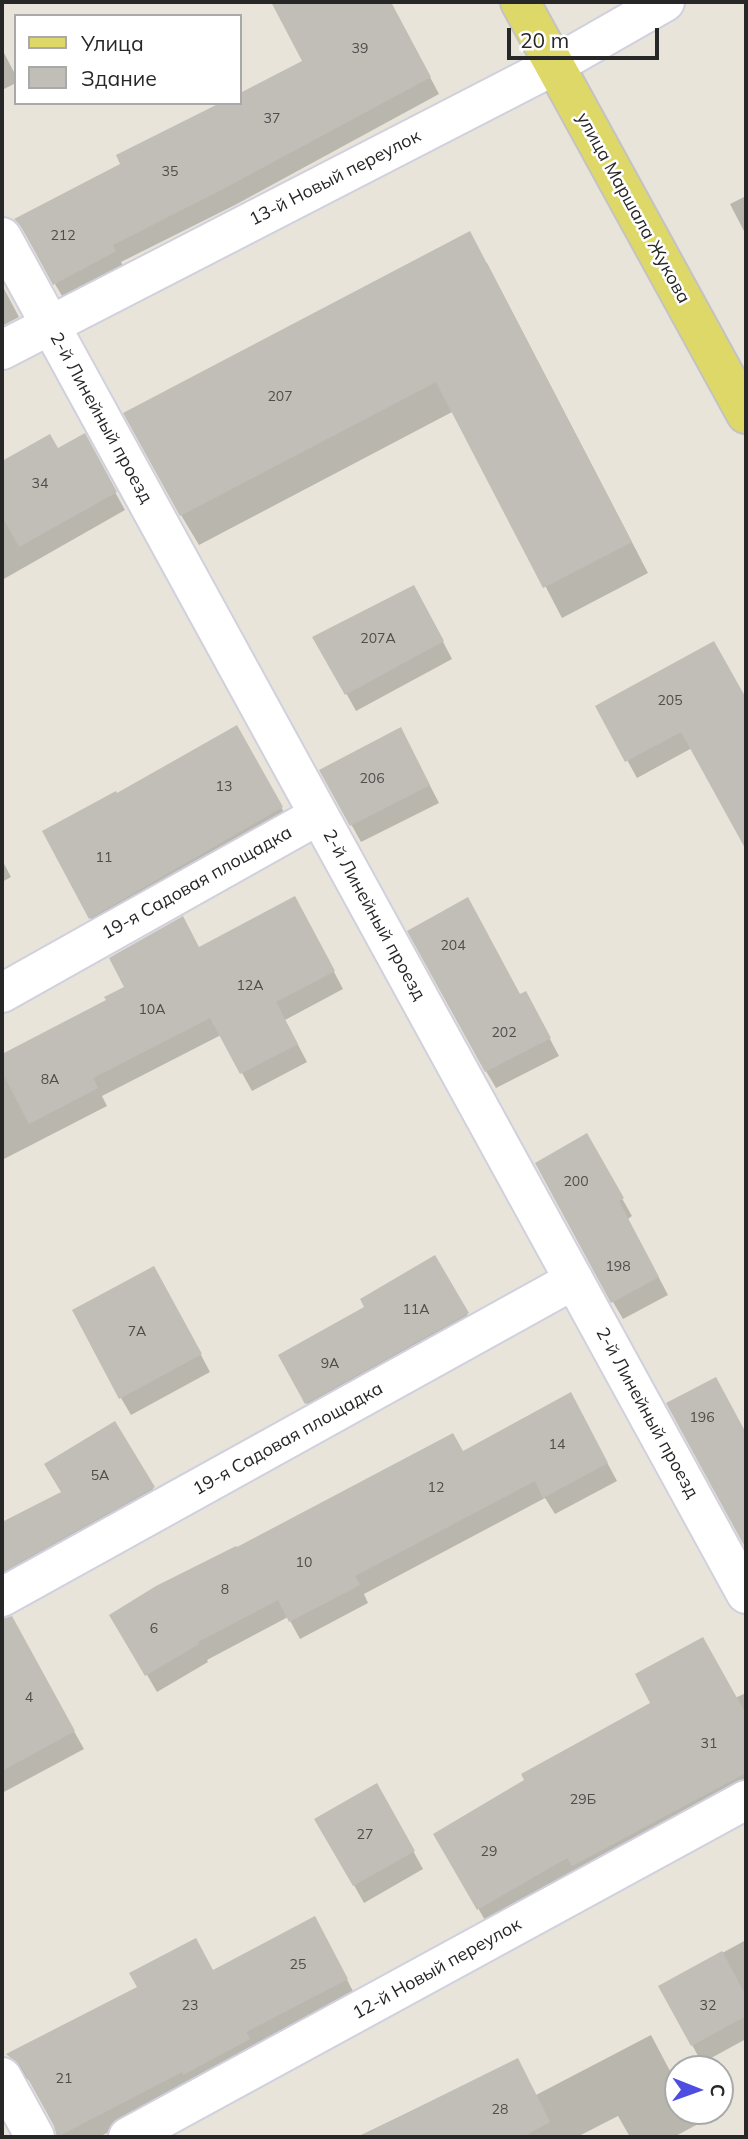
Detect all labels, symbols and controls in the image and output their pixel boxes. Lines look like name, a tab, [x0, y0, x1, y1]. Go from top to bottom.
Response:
legend	[14, 14, 242, 105]
scale bar	[510, 14, 662, 58]
text: 20 m	[520, 27, 569, 53]
text: Улица	[81, 30, 144, 56]
house number: 39	[352, 41, 368, 57]
text: Здание	[81, 65, 157, 91]
street label: улица Маршала Жукова	[571, 109, 695, 307]
house number: 37	[264, 111, 280, 127]
street label: 13-й Новый переулок	[246, 125, 424, 231]
house number: 35	[162, 164, 178, 180]
house number: 212	[50, 228, 76, 244]
street label: 2-й Линейный проезд	[45, 329, 157, 507]
house number: 207	[267, 389, 293, 405]
house number: 34	[32, 476, 48, 492]
house number: 207А	[360, 631, 396, 647]
house number: 205	[657, 693, 683, 709]
house number: 206	[359, 771, 385, 787]
house number: 13	[216, 779, 232, 795]
street label: 19-я Садовая площадка	[98, 822, 296, 944]
street label: 2-й Линейный проезд	[318, 826, 430, 1004]
house number: 11	[96, 850, 112, 866]
house number: 204	[440, 938, 466, 954]
house number: 12А	[236, 978, 264, 994]
house number: 10А	[138, 1002, 166, 1018]
house number: 202	[491, 1025, 517, 1041]
house number: 8А	[41, 1072, 59, 1088]
house number: 200	[563, 1174, 589, 1190]
house number: 198	[605, 1259, 631, 1275]
house number: 11А	[402, 1302, 430, 1318]
house number: 7А	[128, 1324, 146, 1340]
street label: 2-й Линейный проезд	[591, 1324, 703, 1502]
house number: 9А	[321, 1356, 339, 1372]
street label: 19-я Садовая площадка	[189, 1378, 387, 1500]
house number: 196	[689, 1410, 715, 1426]
house number: 14	[549, 1437, 565, 1453]
house number: 5А	[91, 1468, 109, 1484]
house number: 12	[428, 1480, 444, 1496]
house number: 10	[296, 1555, 312, 1571]
house number: 8	[221, 1582, 229, 1598]
house number: 6	[150, 1621, 158, 1637]
house number: 4	[25, 1690, 33, 1706]
house number: 31	[701, 1736, 717, 1752]
house number: 29Б	[570, 1792, 596, 1808]
house number: 27	[357, 1827, 373, 1843]
house number: 29	[481, 1844, 497, 1860]
street label: 12-й Новый переулок	[349, 1914, 525, 2024]
house number: 25	[290, 1957, 306, 1973]
house number: 23	[182, 1998, 198, 2014]
house number: 32	[700, 1998, 716, 2014]
north arrow	[664, 2055, 734, 2125]
house number: 21	[56, 2071, 72, 2087]
text: С	[706, 2084, 730, 2097]
house number: 28	[492, 2102, 508, 2118]

